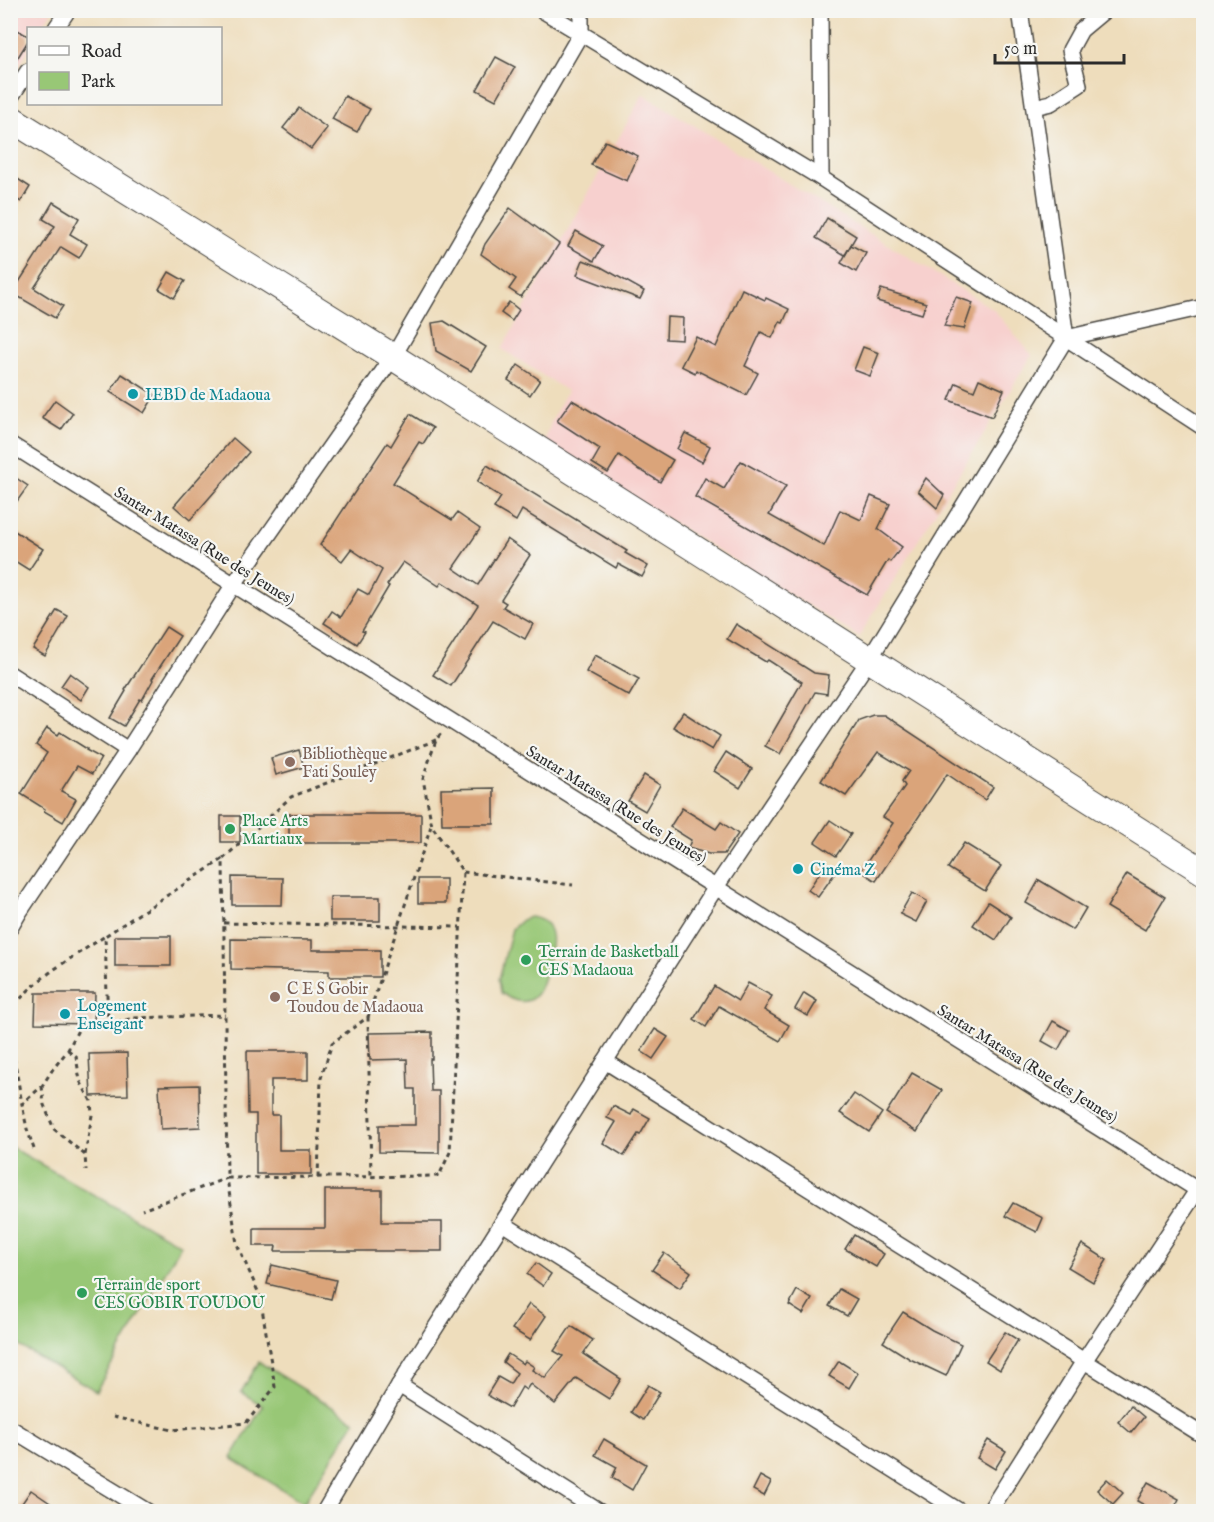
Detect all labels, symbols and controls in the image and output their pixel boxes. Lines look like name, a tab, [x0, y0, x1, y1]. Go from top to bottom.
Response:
legend	[27, 27, 222, 105]
scale bar	[995, 27, 1124, 65]
text: 50 m	[1004, 38, 1037, 61]
text: Road	[81, 41, 122, 64]
text: Park	[81, 71, 116, 94]
place label: IEBD de Madaoua	[145, 386, 270, 406]
marker: IEBD de Madaoua	[126, 387, 140, 401]
street label: Santar Matassa (Rue des Jeunes)	[110, 483, 298, 611]
street label: Santar Matassa (Rue des Jeunes)	[522, 742, 710, 870]
place label: Bibliothèque Fati Souley	[302, 745, 387, 783]
marker: Bibliothèque Fati Souley	[283, 755, 297, 769]
place label: Place Arts Martiaux	[242, 812, 308, 850]
marker: Place Arts Martiaux	[223, 822, 237, 836]
place label: Cinéma Z	[810, 861, 876, 881]
marker: Cinéma Z	[791, 862, 805, 876]
place label: Terrain de Basketball CES Madaoua	[538, 943, 679, 981]
marker: Terrain de Basketball CES Madaoua	[519, 953, 533, 967]
place label: C E S Gobir Toudou de Madaoua	[287, 980, 424, 1018]
marker: C E S Gobir Toudou de Madaoua	[268, 990, 282, 1004]
place label: Logement Enseigant	[77, 997, 147, 1035]
street label: Santar Matassa (Rue des Jeunes)	[933, 1001, 1121, 1129]
marker: Logement Enseigant	[58, 1007, 72, 1021]
place label: Terrain de sport CES GOBIR TOUDOU	[94, 1276, 265, 1314]
marker: Terrain de sport CES GOBIR TOUDOU	[75, 1286, 89, 1300]

